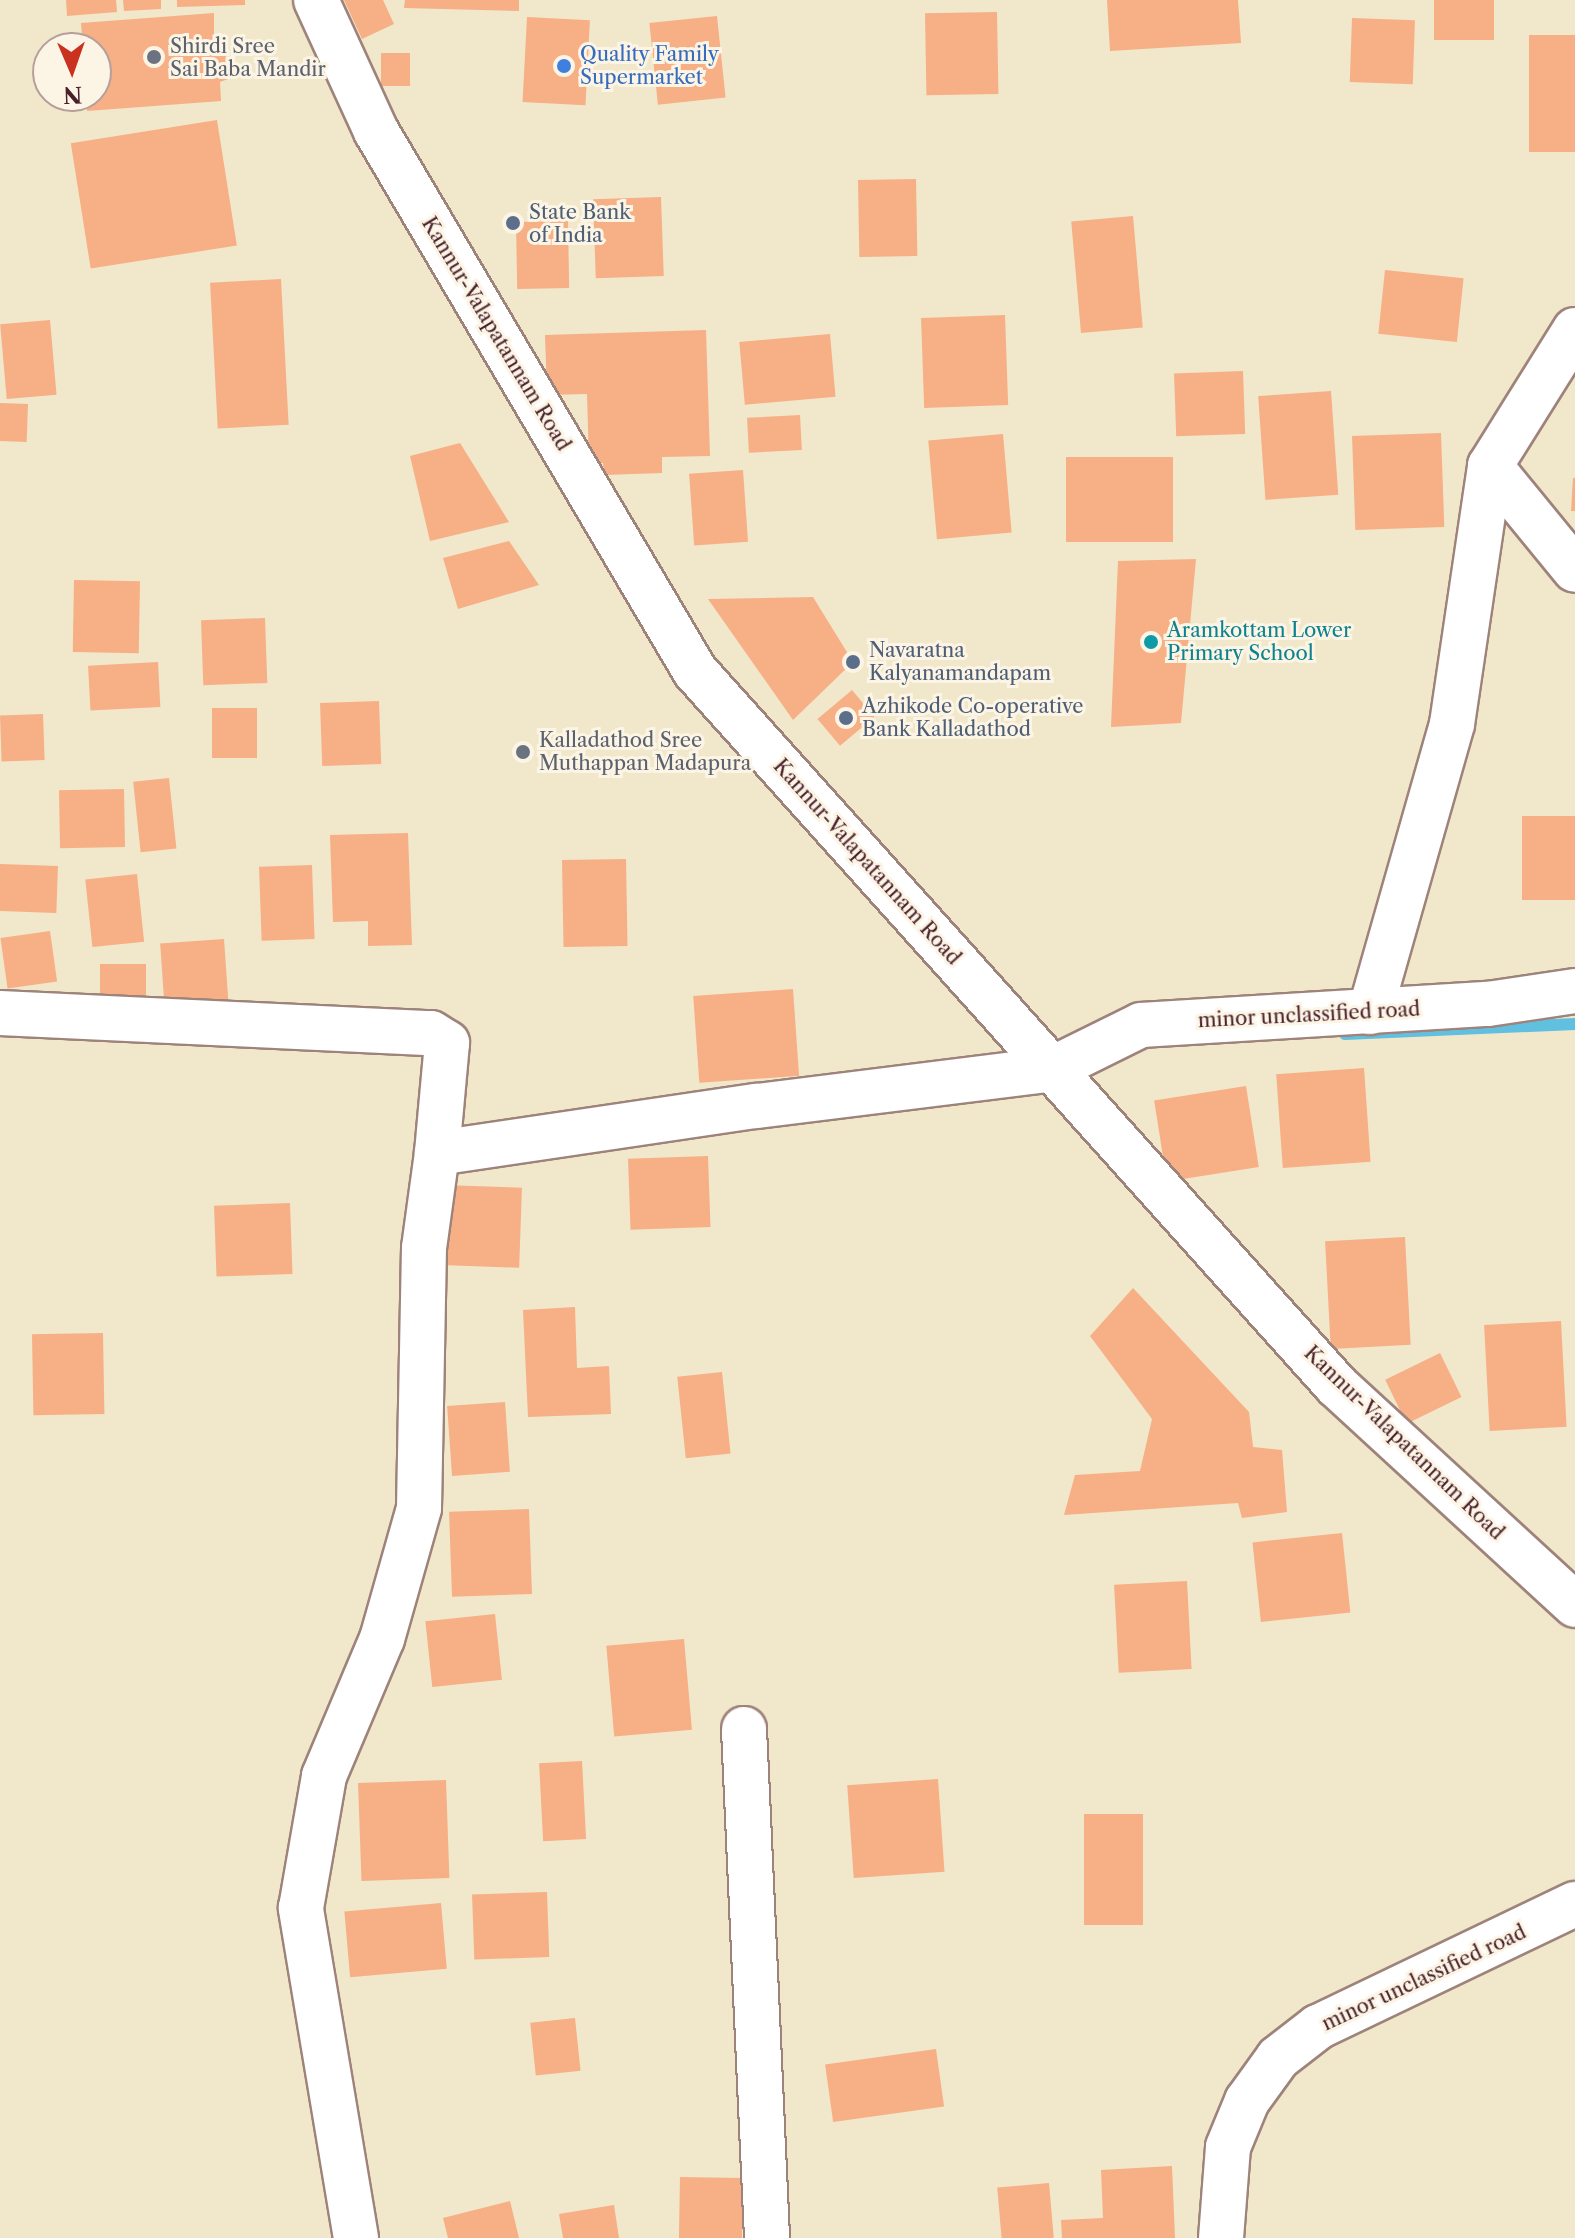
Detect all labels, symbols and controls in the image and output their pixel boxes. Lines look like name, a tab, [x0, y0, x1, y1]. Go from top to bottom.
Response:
north arrow	[32, 32, 112, 112]
place label: Shirdi Sree Sai Baba Mandir	[170, 34, 326, 81]
place label: Quality Family Supermarket	[580, 42, 720, 89]
marker: Shirdi Sree Sai Baba Mandir	[145, 48, 163, 66]
marker: Quality Family Supermarket	[555, 57, 573, 75]
text: N	[63, 81, 83, 108]
place label: State Bank of India	[529, 200, 631, 247]
street label: Kannur-Valapatannam Road	[417, 213, 575, 455]
marker: State Bank of India	[504, 214, 522, 232]
place label: Aramkottam Lower Primary School	[1167, 618, 1351, 665]
marker: Aramkottam Lower Primary School	[1142, 633, 1160, 651]
place label: Navaratna Kalyanamandapam	[869, 638, 1051, 685]
marker: Navaratna Kalyanamandapam	[844, 653, 862, 671]
place label: Azhikode Co-operative Bank Kalladathod	[862, 694, 1083, 741]
marker: Azhikode Co-operative Bank Kalladathod	[837, 709, 855, 727]
place label: Kalladathod Sree Muthappan Madapura	[539, 728, 751, 775]
marker: Kalladathod Sree Muthappan Madapura	[514, 743, 532, 761]
street label: Kannur-Valapatannam Road	[768, 754, 966, 970]
street label: minor unclassified road	[1197, 997, 1421, 1033]
street label: Kannur-Valapatannam Road	[1299, 1341, 1509, 1545]
street label: minor unclassified road	[1318, 1920, 1530, 2036]

